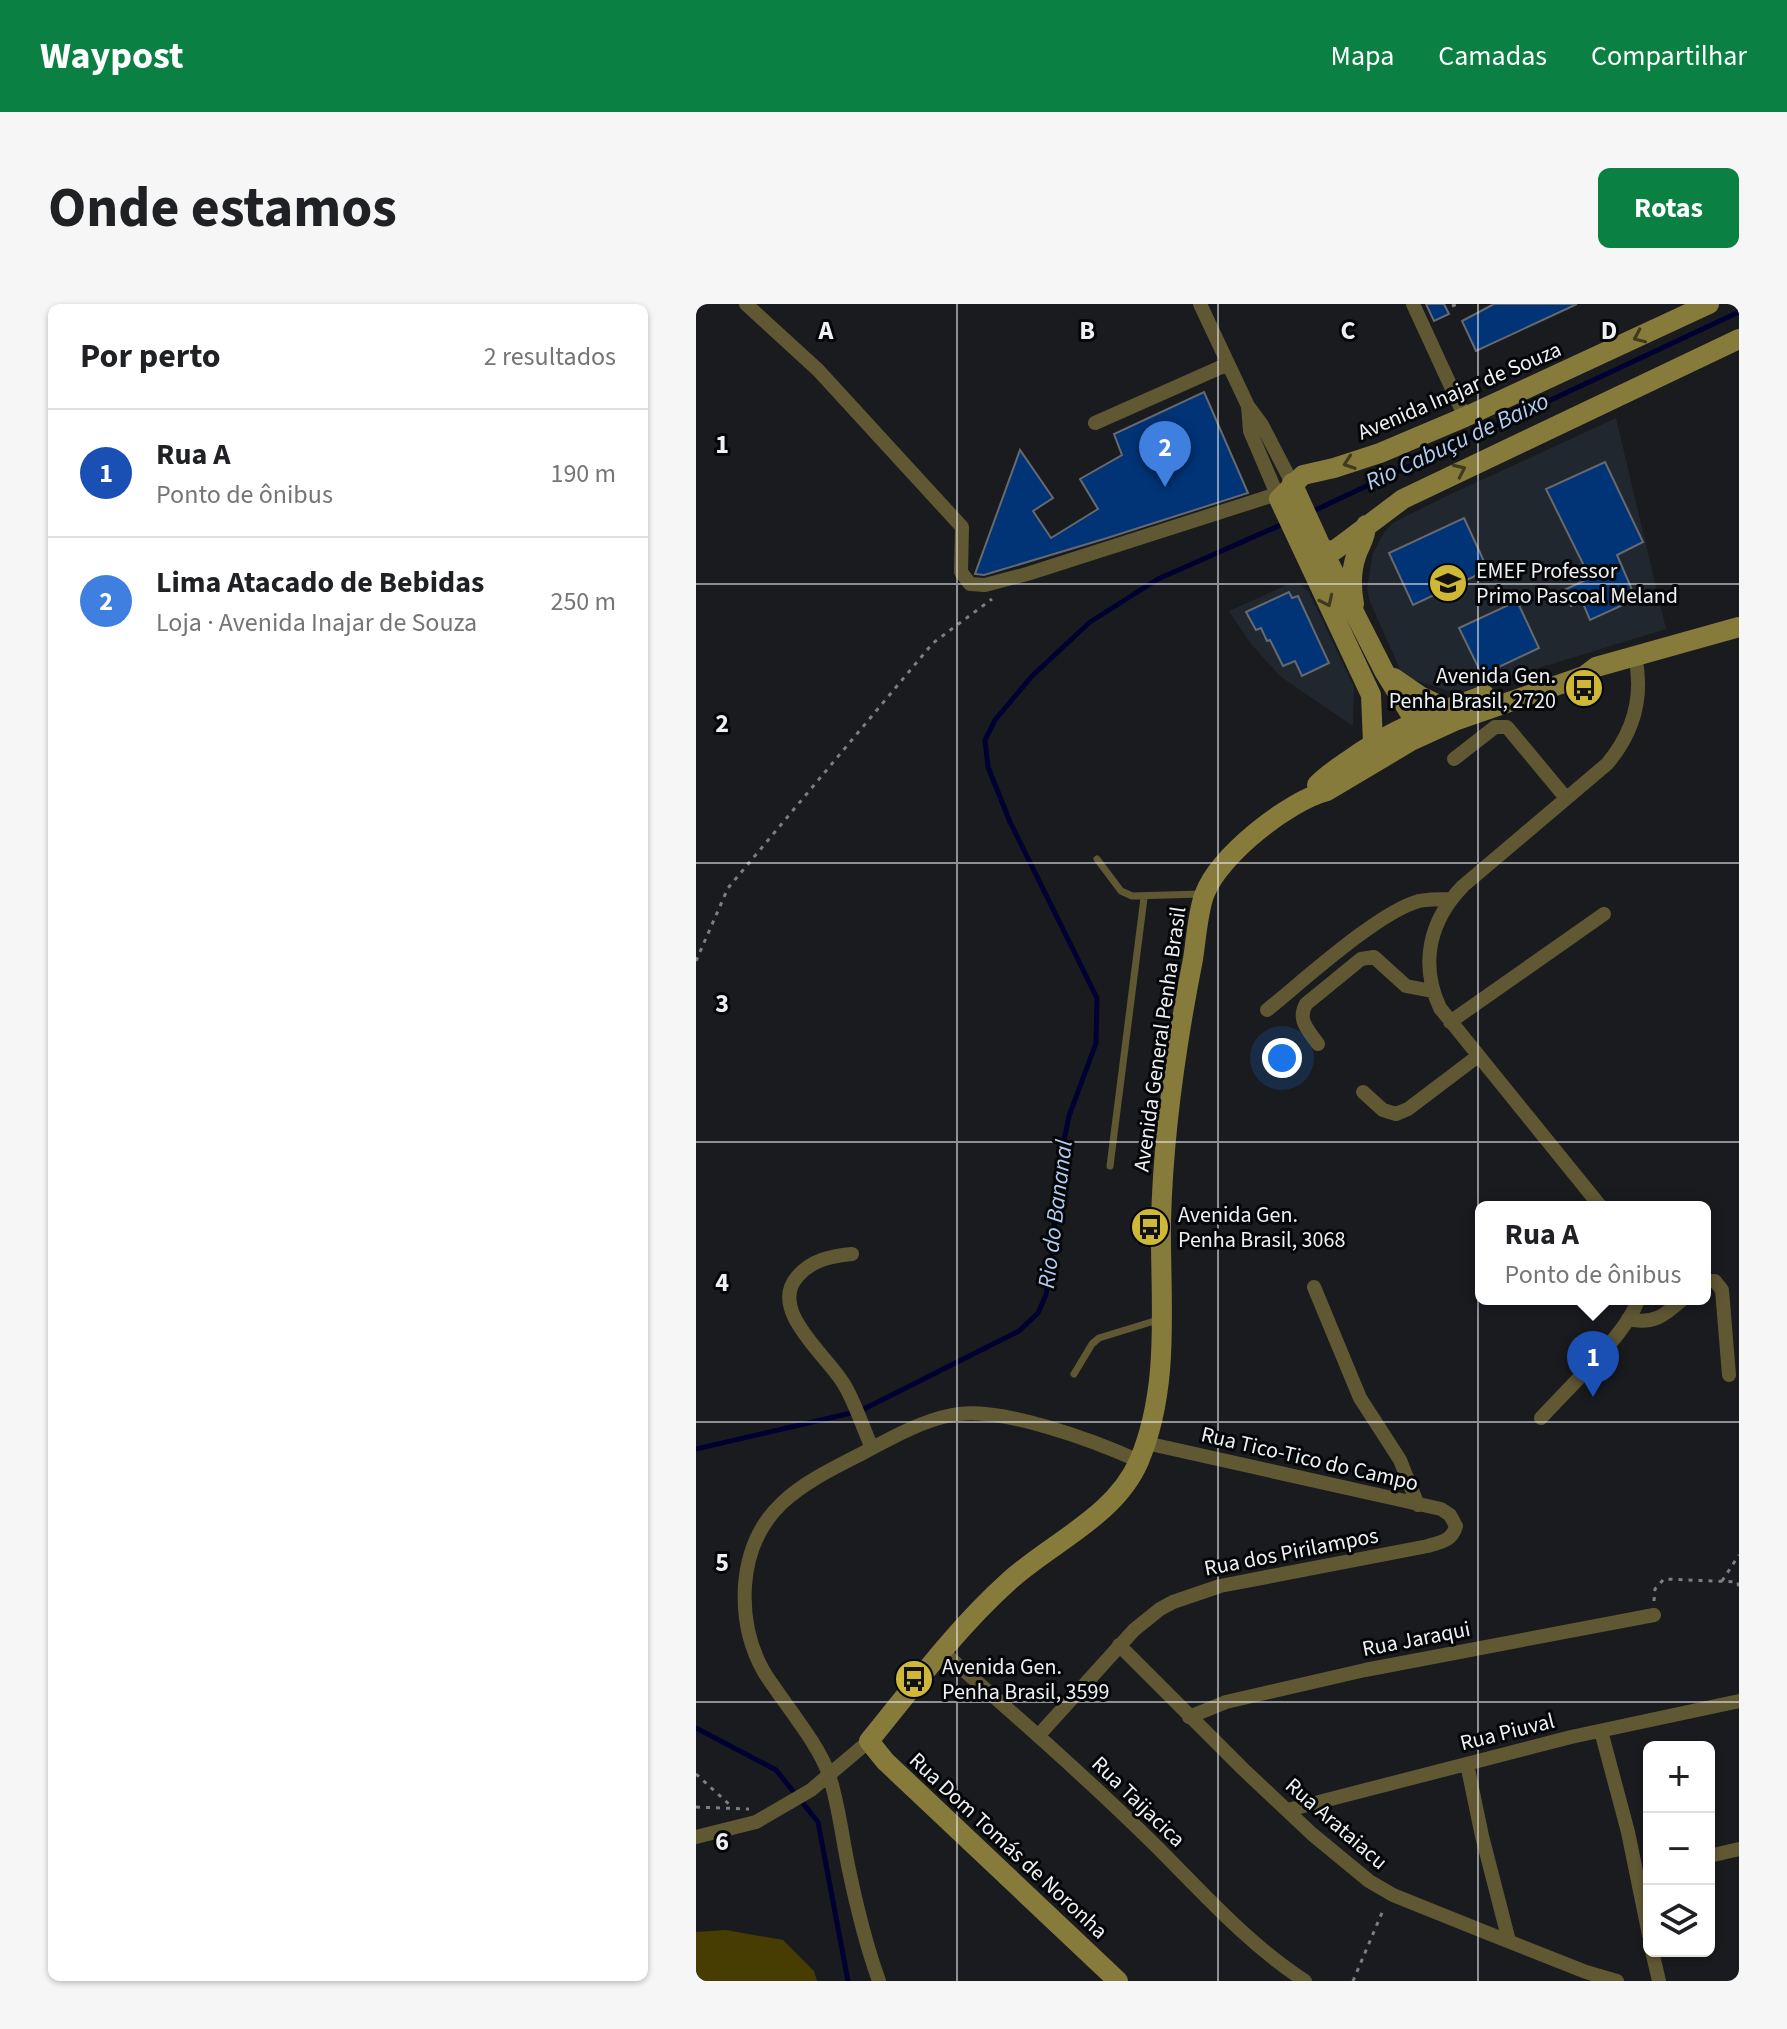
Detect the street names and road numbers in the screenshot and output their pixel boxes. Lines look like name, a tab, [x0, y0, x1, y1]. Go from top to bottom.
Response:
street label: Avenida Inajar de Souza	[1353, 333, 1566, 448]
street label: Avenida General Penha Brasil	[1126, 905, 1194, 1174]
street label: Rua Tico-Tico do Campo	[1198, 1418, 1422, 1500]
street label: Rua dos Pirilampos	[1201, 1519, 1381, 1585]
street label: Rua Jaraqui	[1359, 1613, 1473, 1665]
street label: Rua Piuval	[1457, 1705, 1558, 1759]
street label: Rua Dom Tomás de Noronha	[902, 1745, 1115, 1947]
street label: Rua Taijacica	[1084, 1749, 1192, 1855]
street label: Rua Arataiacu	[1278, 1770, 1395, 1877]

